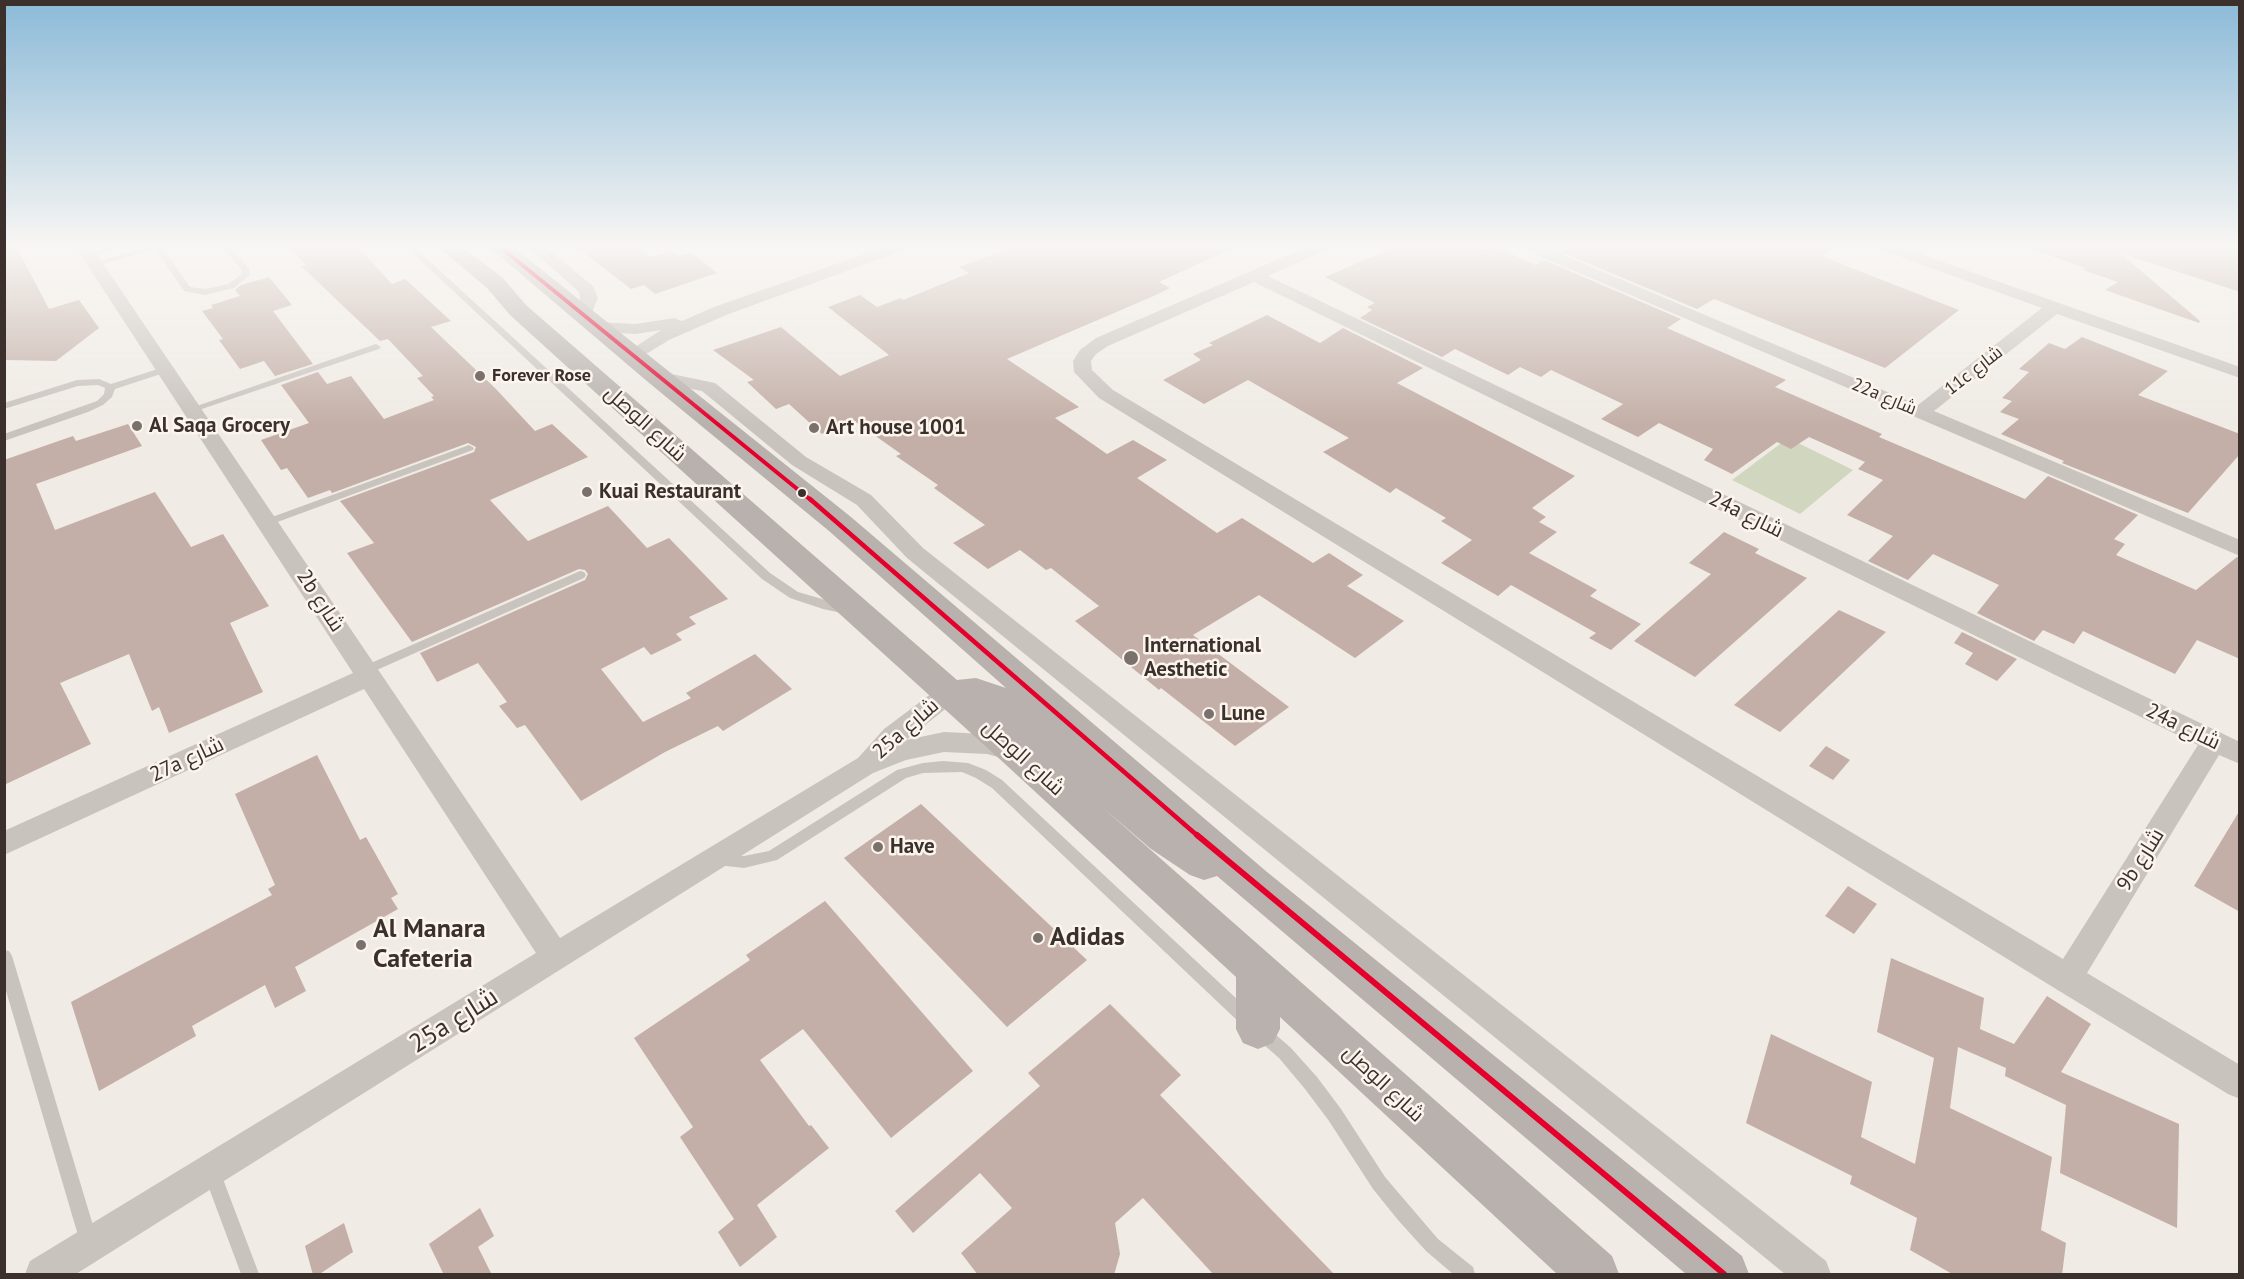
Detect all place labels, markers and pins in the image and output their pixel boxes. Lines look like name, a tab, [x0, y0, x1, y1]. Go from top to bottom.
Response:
place label: Forever Rose	[492, 365, 591, 387]
marker: Forever Rose	[473, 369, 487, 383]
place label: Al Saqa Grocery	[149, 413, 290, 439]
place label: Art house 1001	[826, 415, 966, 441]
marker: Al Saqa Grocery	[130, 419, 144, 433]
marker: Art house 1001	[807, 421, 821, 435]
place label: Kuai Restaurant	[599, 479, 741, 505]
marker: Kuai Restaurant	[580, 485, 594, 499]
unlabelled marker	[796, 487, 808, 499]
place label: International Aesthetic	[1144, 633, 1261, 683]
marker: International Aesthetic	[1122, 649, 1140, 667]
place label: Lune	[1221, 701, 1265, 727]
marker: Lune	[1202, 707, 1216, 721]
place label: Have	[890, 834, 935, 860]
marker: Have	[871, 840, 885, 854]
place label: Al Manara Cafeteria	[373, 914, 486, 976]
place label: Adidas	[1050, 922, 1125, 954]
marker: Adidas	[1031, 931, 1045, 945]
marker: Al Manara Cafeteria	[354, 938, 368, 952]

